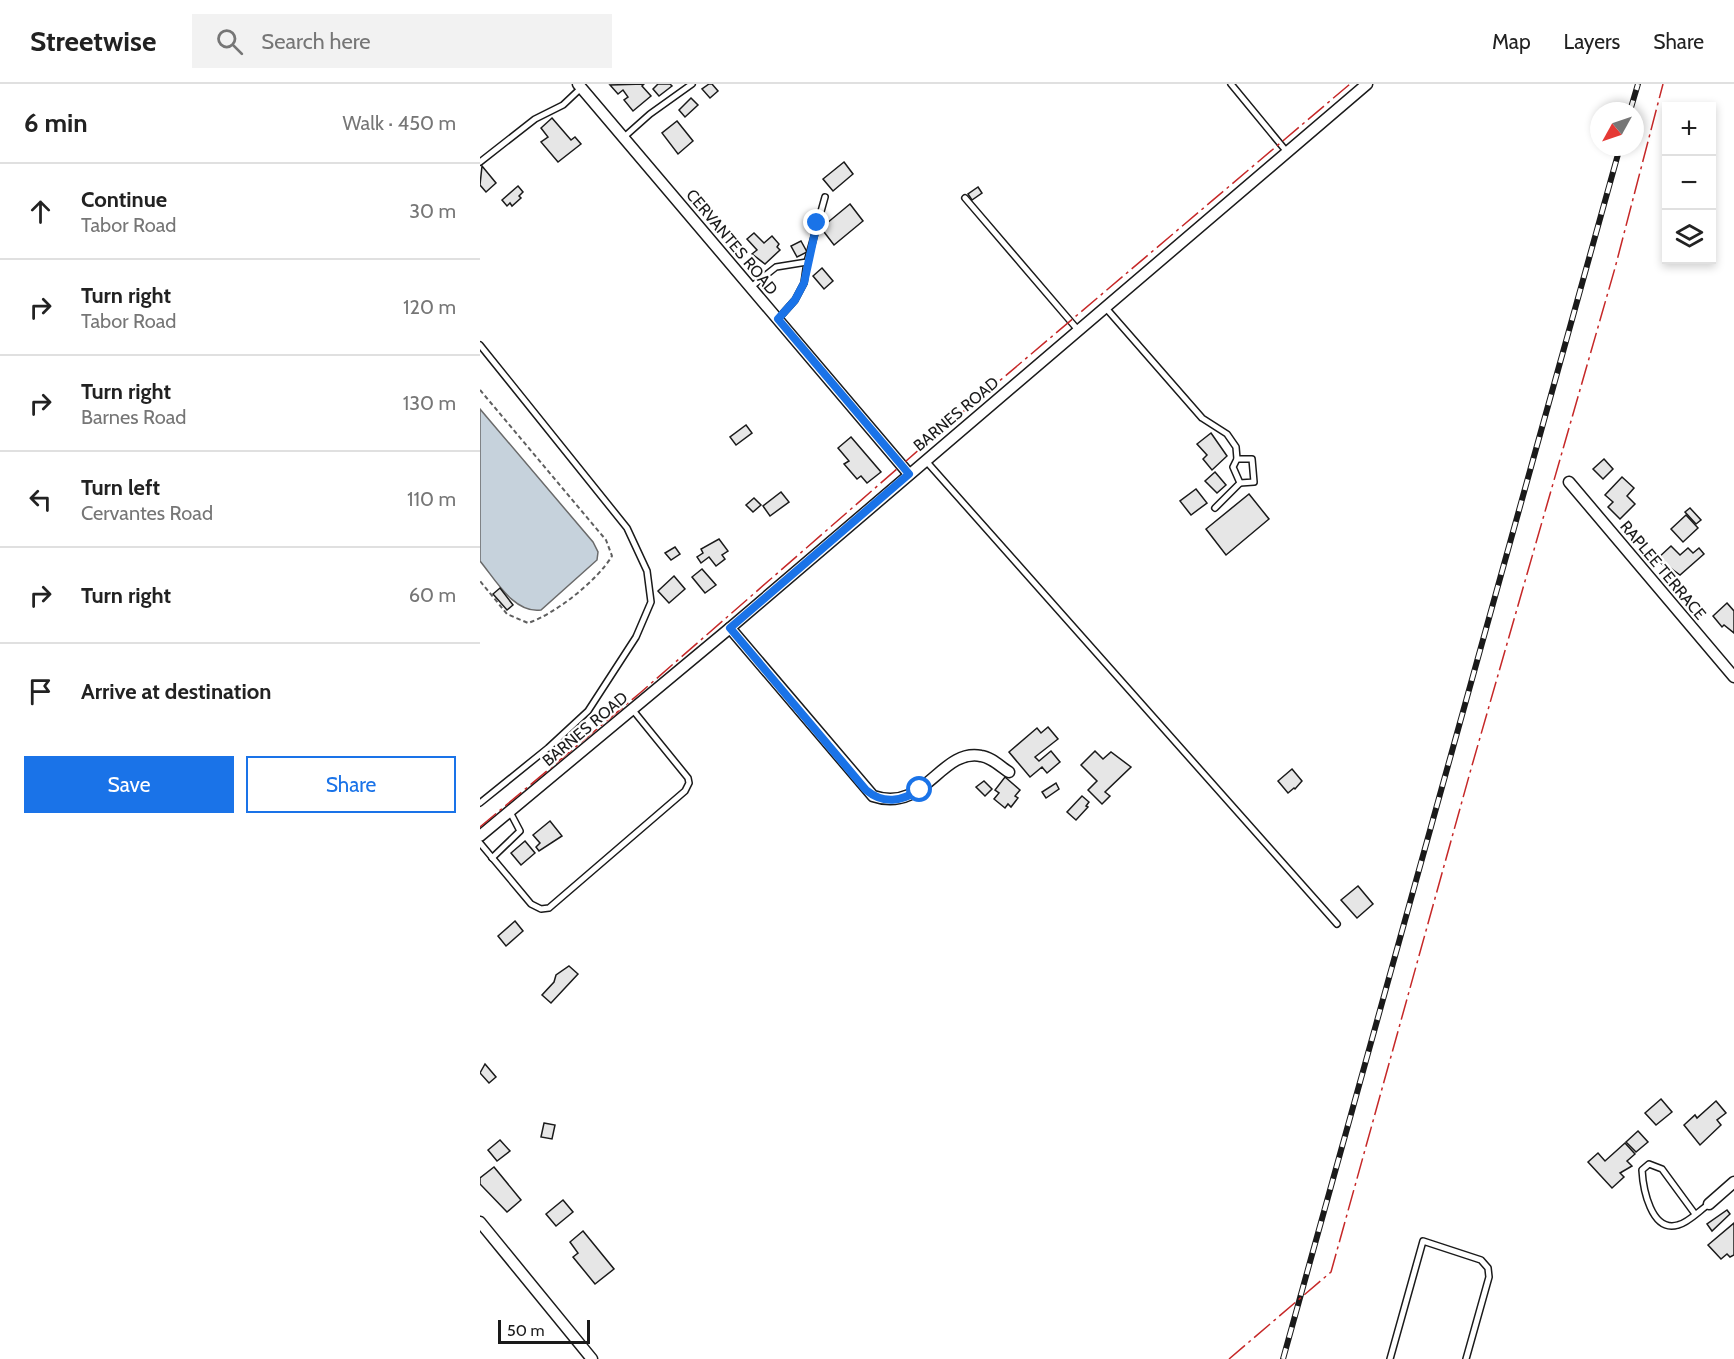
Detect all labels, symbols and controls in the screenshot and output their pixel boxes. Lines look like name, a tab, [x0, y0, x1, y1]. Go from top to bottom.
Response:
search box	[192, 14, 612, 68]
text: Streetwise	[30, 24, 156, 58]
icon: search	[213, 25, 246, 58]
text: Search here	[261, 28, 371, 55]
text: Map	[1492, 29, 1531, 54]
text: Layers	[1564, 29, 1620, 54]
text: Share	[1653, 29, 1704, 54]
north arrow	[1590, 102, 1644, 156]
map controls	[1662, 102, 1716, 264]
button: +	[1662, 102, 1716, 156]
text: 6 min	[24, 107, 88, 139]
text: Walk · 450 m	[342, 111, 456, 135]
button: −	[1662, 156, 1716, 210]
street label: CERVANTES ROAD	[682, 185, 782, 299]
text: Continue	[81, 186, 167, 213]
icon: ahead	[24, 195, 57, 228]
text: 30 m	[409, 199, 456, 223]
route end	[803, 209, 829, 235]
button: layers	[1662, 210, 1716, 264]
text: Tabor Road	[81, 213, 176, 237]
text: Turn right	[81, 282, 171, 309]
icon: right	[24, 291, 57, 324]
text: 120 m	[403, 295, 456, 319]
text: Tabor Road	[81, 309, 176, 333]
street label: BARNES ROAD	[910, 373, 1002, 455]
text: Turn right	[81, 378, 171, 405]
icon: right	[24, 387, 57, 420]
text: 130 m	[403, 391, 456, 415]
text: Barnes Road	[81, 405, 186, 429]
text: Turn left	[81, 474, 160, 501]
icon: left	[24, 483, 57, 516]
text: 110 m	[407, 487, 456, 511]
text: Cervantes Road	[81, 501, 213, 525]
street label: RAPLEE TERRACE	[1616, 517, 1710, 623]
icon: right	[24, 579, 57, 612]
text: Turn right	[81, 582, 171, 609]
text: 60 m	[409, 583, 456, 607]
icon: arrive	[24, 675, 57, 708]
text: Arrive at destination	[81, 678, 271, 705]
street label: BARNES ROAD	[539, 688, 631, 770]
button: Save	[24, 756, 234, 813]
button: Share	[246, 756, 456, 813]
route start	[906, 776, 932, 802]
scale bar	[498, 1317, 590, 1344]
text: 50 m	[507, 1321, 544, 1340]

